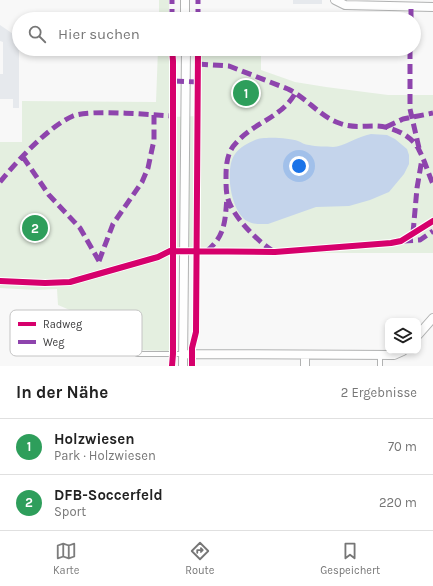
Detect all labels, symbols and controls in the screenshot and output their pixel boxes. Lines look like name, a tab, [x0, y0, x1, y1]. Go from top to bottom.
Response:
search box	[12, 12, 421, 56]
icon: search	[26, 23, 48, 45]
text: Hier suchen	[58, 25, 140, 43]
pin: 1	[233, 78, 259, 108]
your location	[289, 156, 309, 176]
pin: 2	[22, 213, 48, 243]
legend	[10, 310, 142, 356]
text: Radweg	[43, 318, 83, 331]
map controls	[385, 318, 421, 354]
button: layers	[385, 318, 421, 354]
text: Weg	[43, 336, 65, 349]
text: In der Nähe	[16, 382, 108, 402]
text: 2 Ergebnisse	[341, 385, 417, 400]
text: Holzwiesen	[54, 430, 135, 448]
text: 1	[27, 439, 31, 454]
text: 70 m	[388, 439, 417, 454]
text: Park · Holzwiesen	[54, 448, 156, 463]
text: DFB-Soccerfeld	[54, 486, 163, 504]
text: 2	[25, 495, 33, 510]
text: 220 m	[379, 495, 417, 510]
text: Sport	[54, 504, 86, 519]
tab: Karte	[53, 540, 79, 577]
tab: Route	[185, 540, 214, 577]
tab: Gespeichert	[320, 540, 380, 577]

